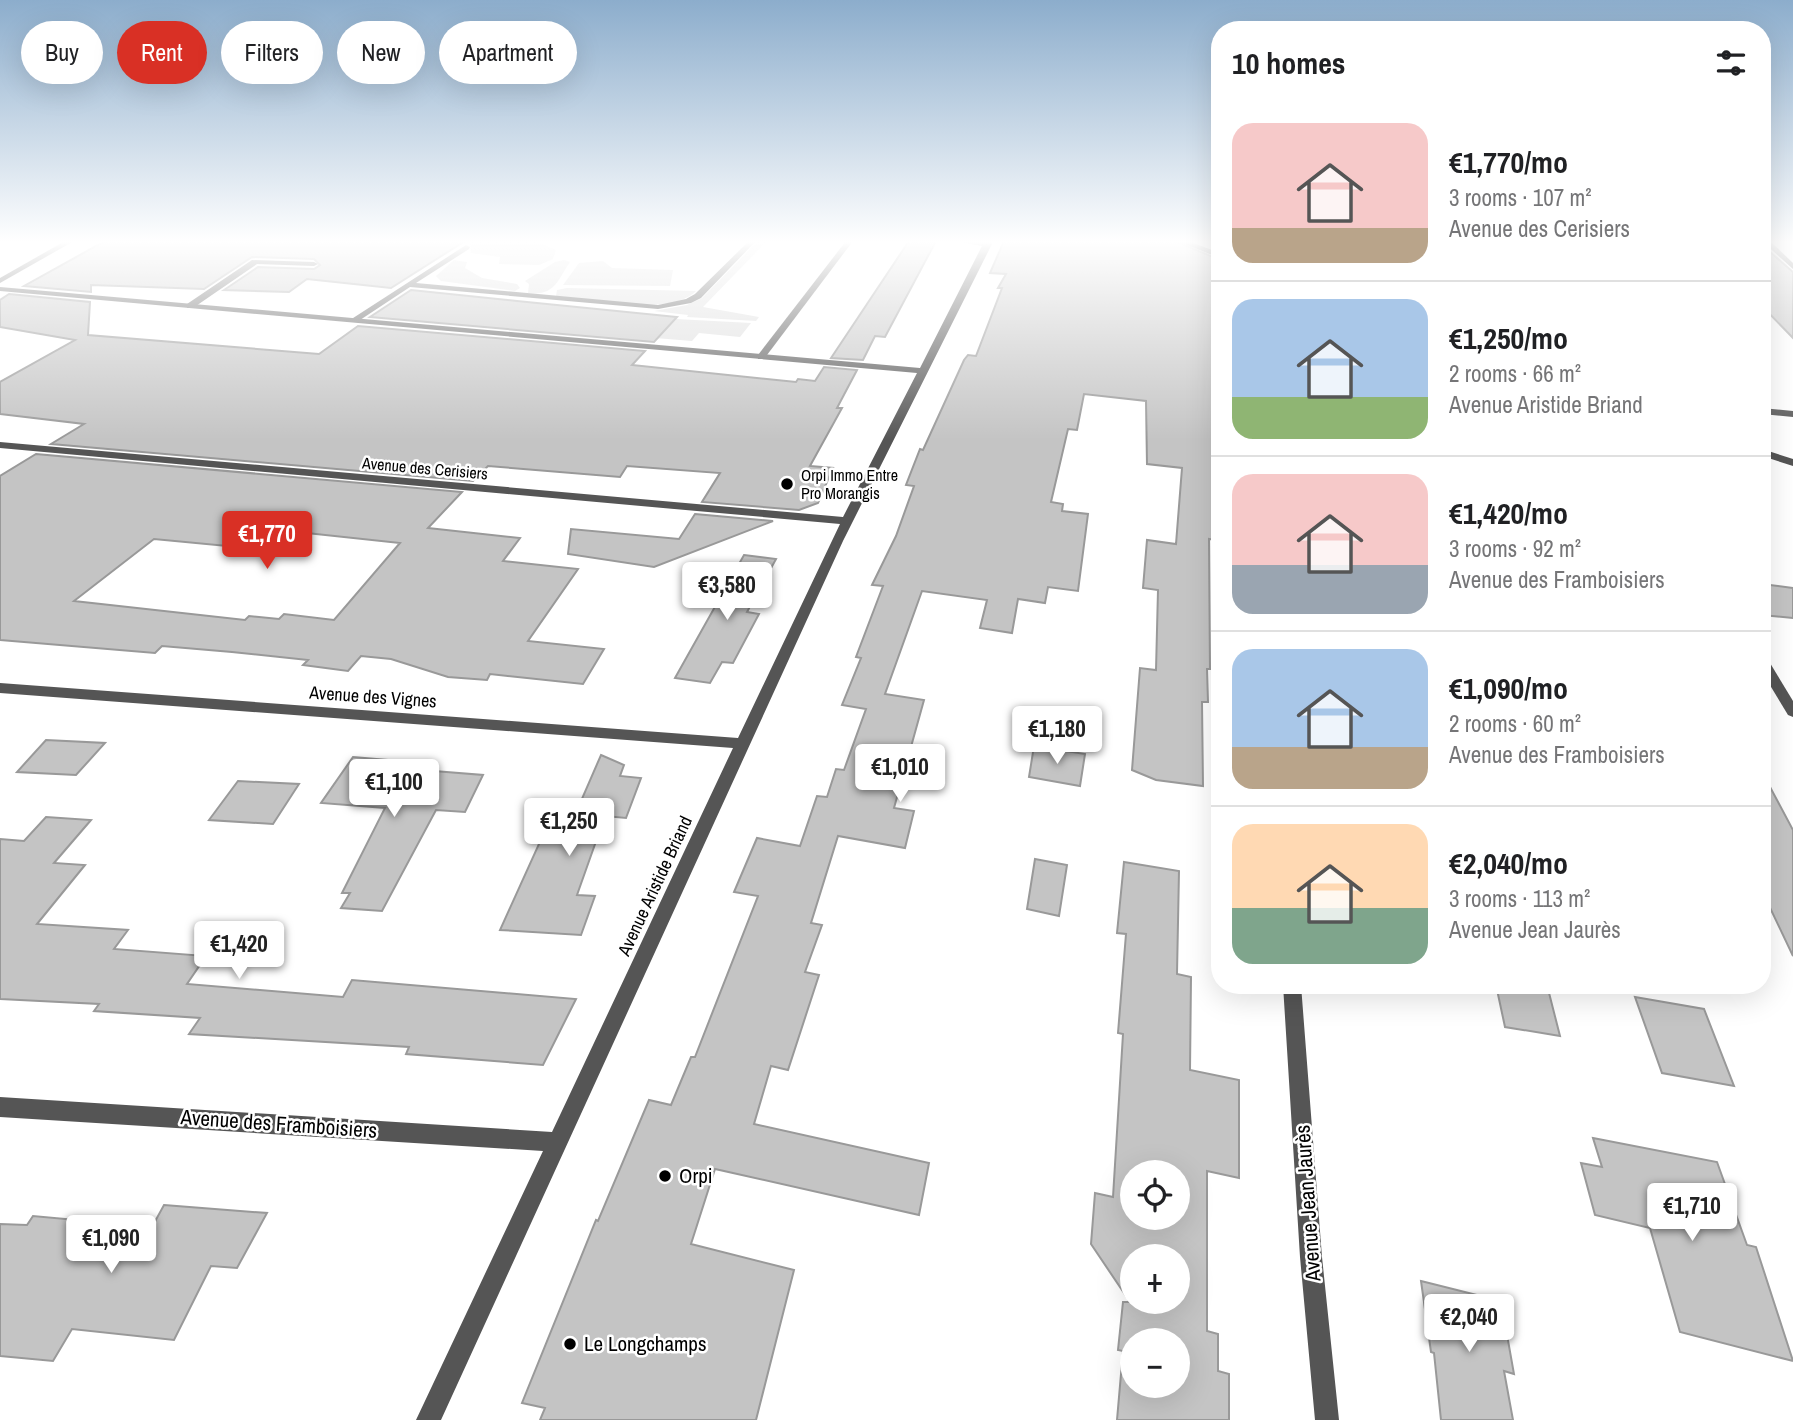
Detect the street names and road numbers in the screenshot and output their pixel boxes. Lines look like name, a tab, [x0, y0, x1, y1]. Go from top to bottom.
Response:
street label: Avenue des Cerisiers	[360, 451, 489, 484]
street label: Avenue des Vignes	[308, 680, 438, 713]
street label: Avenue Aristide Briand	[611, 812, 698, 961]
street label: Avenue des Framboisiers	[179, 1102, 378, 1145]
street label: Avenue Jean Jaurès	[1288, 1124, 1328, 1283]

